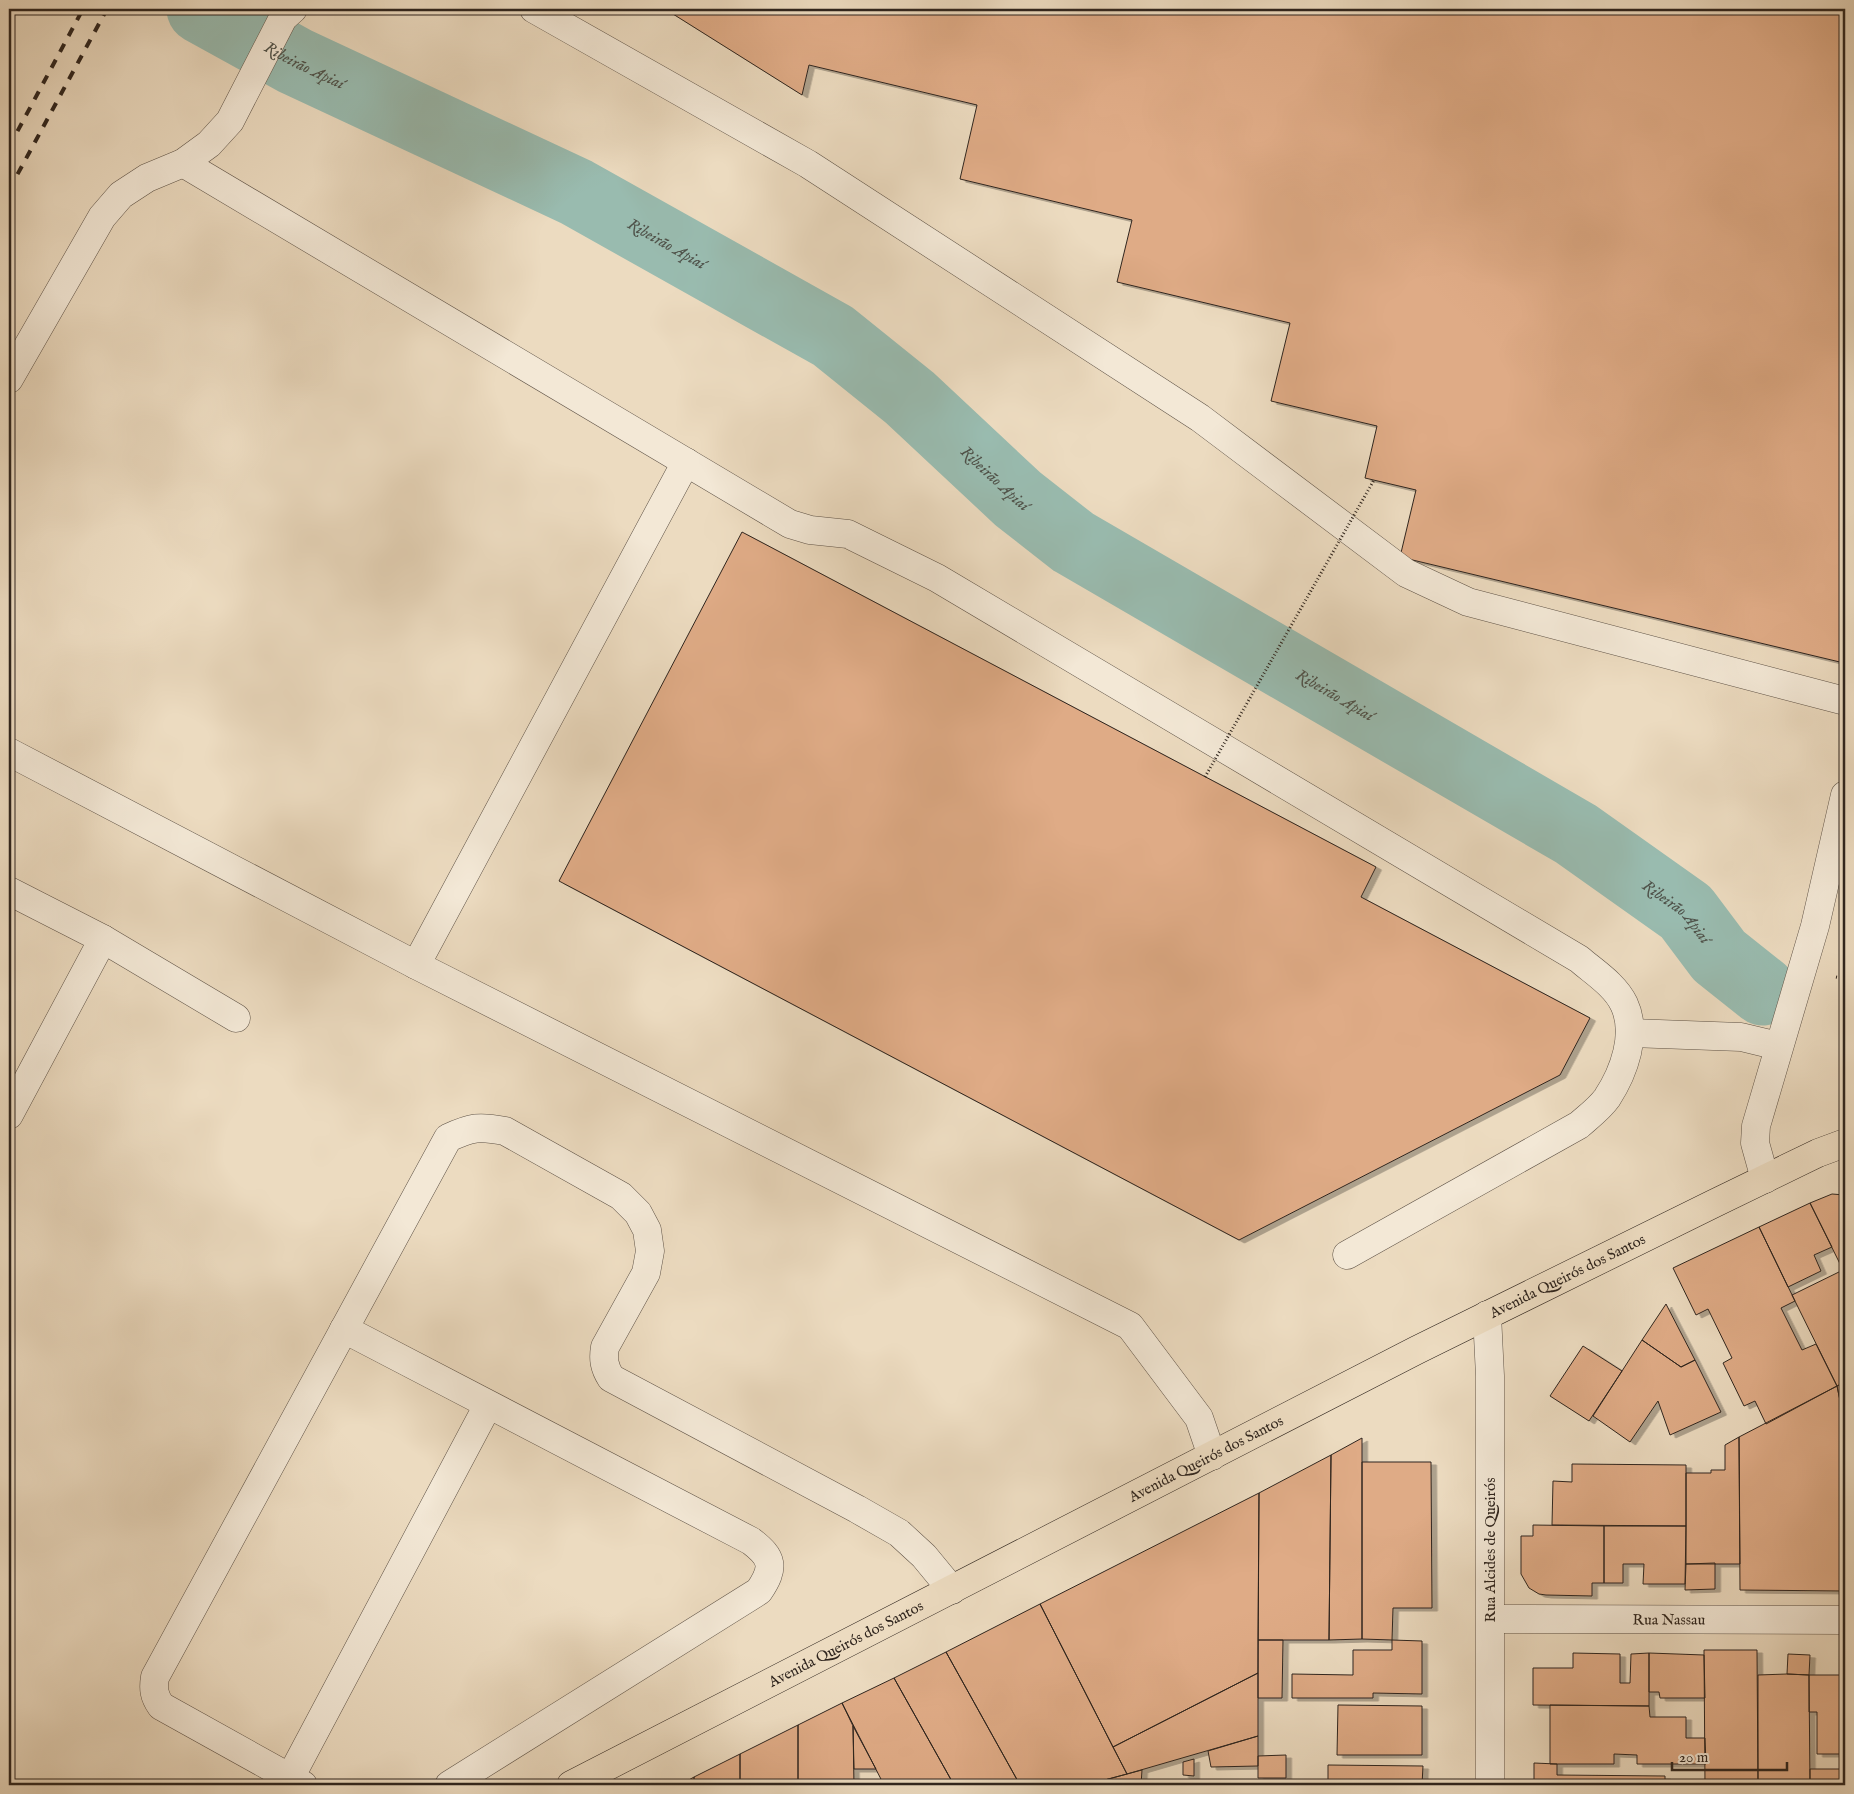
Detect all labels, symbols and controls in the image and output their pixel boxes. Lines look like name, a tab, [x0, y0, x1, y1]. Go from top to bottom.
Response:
water label: Ribeirão Apiaí	[260, 38, 349, 96]
water label: Ribeirão Apiaí	[623, 215, 711, 276]
water label: Ribeirão Apiaí	[956, 442, 1035, 518]
water label: Ribeirão Apiaí	[1292, 666, 1379, 728]
water label: Ribeirão Apiaí	[1638, 876, 1716, 950]
street label: Avenida Queirós dos Santos	[1486, 1230, 1649, 1323]
street label: Avenida Queirós dos Santos	[1125, 1411, 1287, 1507]
street label: Rua Alcides de Queirós	[1481, 1478, 1500, 1622]
street label: Avenida Queirós dos Santos	[765, 1596, 927, 1692]
street label: Rua Nassau	[1633, 1610, 1706, 1630]
scale bar	[1672, 1739, 1786, 1771]
text: 20 m	[1679, 1748, 1709, 1767]

